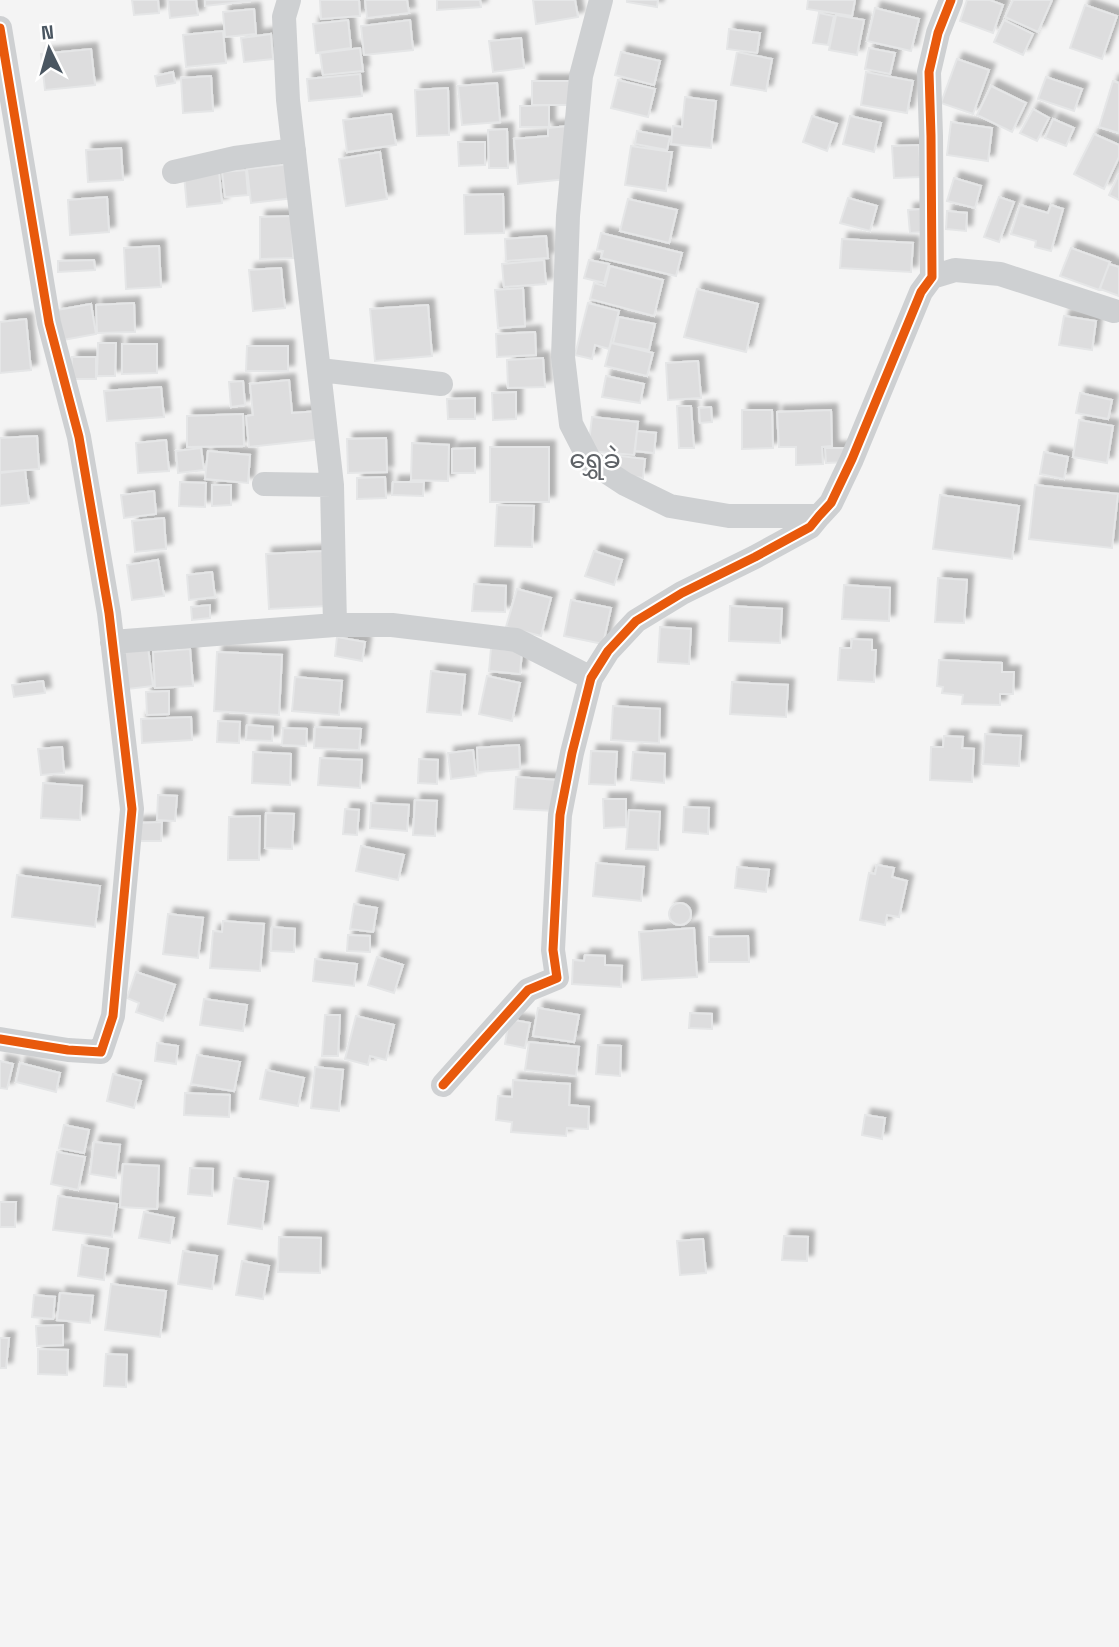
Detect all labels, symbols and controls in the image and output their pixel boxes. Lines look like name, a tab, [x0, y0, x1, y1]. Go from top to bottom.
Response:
north arrow	[14, 14, 84, 84]
text: N	[40, 20, 55, 46]
district label: ရွှေခဲ	[569, 442, 621, 480]

